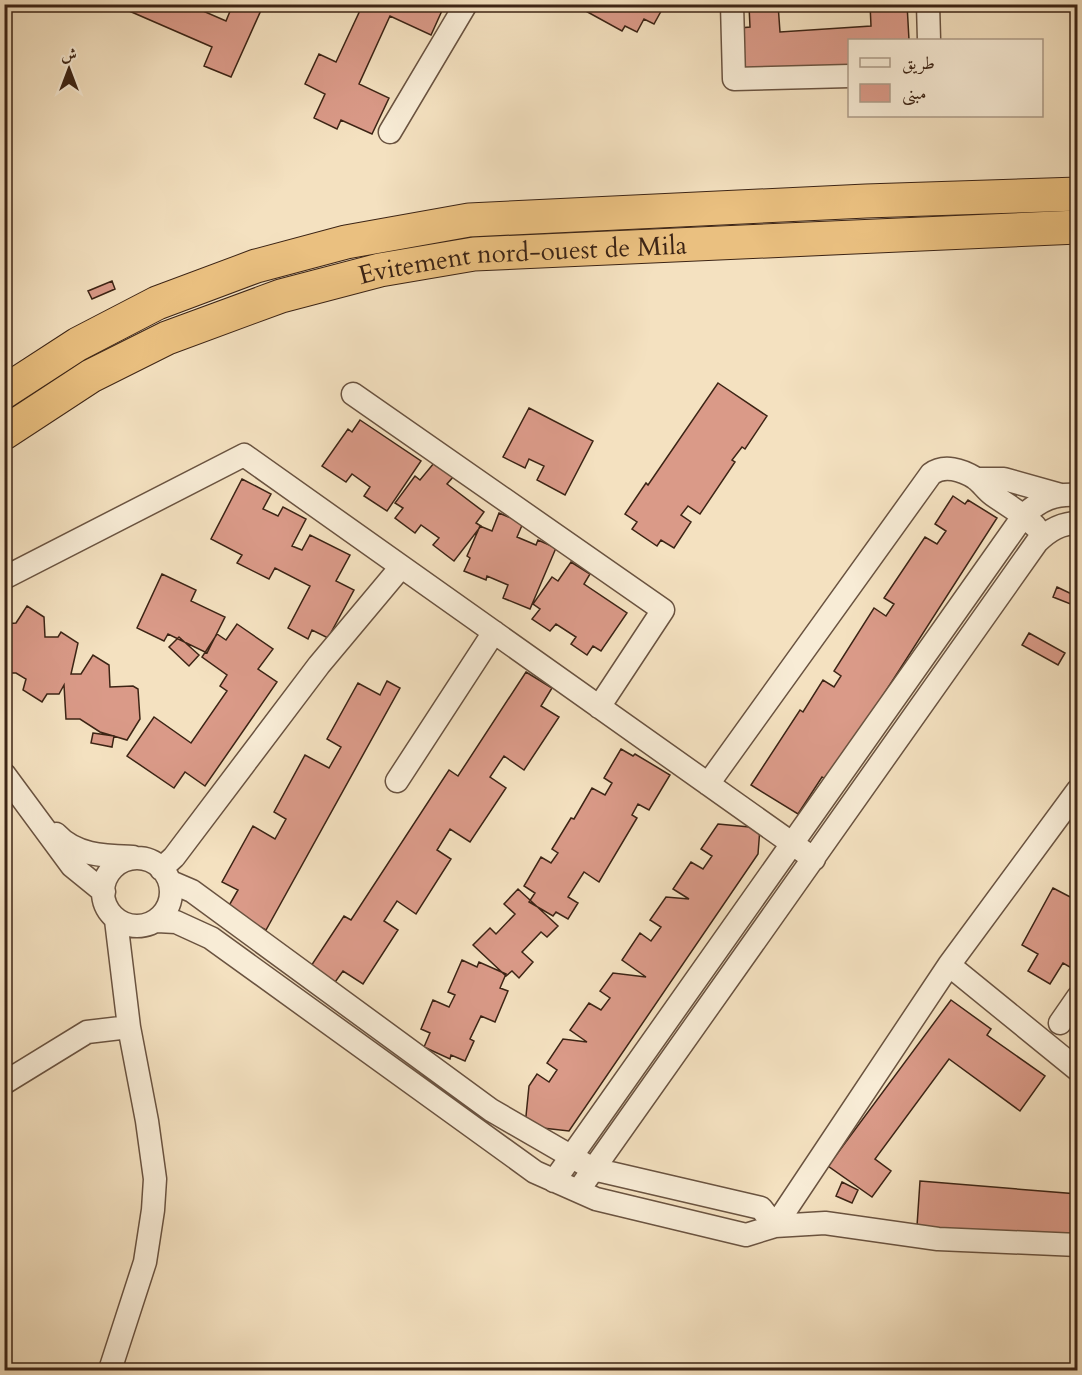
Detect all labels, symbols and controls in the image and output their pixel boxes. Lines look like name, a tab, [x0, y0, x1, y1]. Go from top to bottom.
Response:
north arrow	[39, 39, 99, 99]
legend	[848, 39, 1043, 117]
text: ش	[61, 44, 77, 66]
text: طريق	[902, 51, 935, 76]
text: مبنى	[902, 81, 927, 106]
street label: Evitement nord-ouest de Mila	[354, 227, 688, 293]

